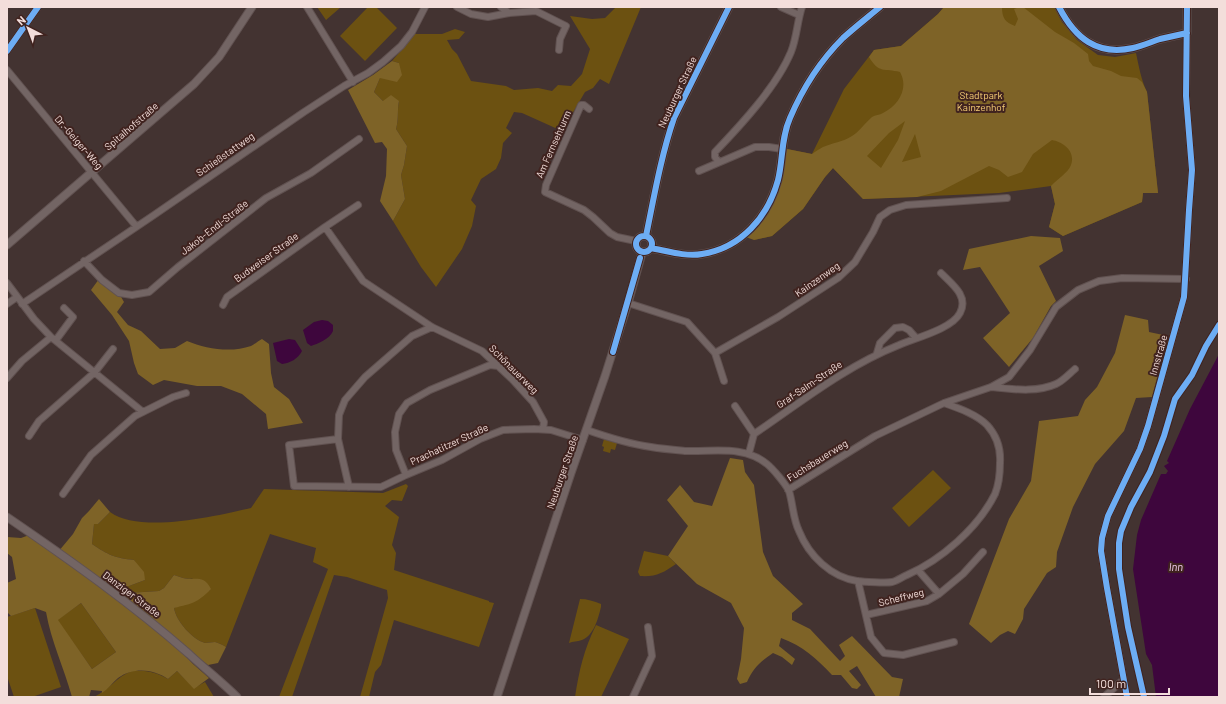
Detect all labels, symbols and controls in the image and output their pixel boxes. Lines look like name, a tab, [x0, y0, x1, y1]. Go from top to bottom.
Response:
north arrow	[8, 8, 48, 48]
text: N	[14, 13, 28, 27]
street label: Neuburger Straße	[655, 54, 699, 130]
park label: Stadtpark Kainzenhof	[957, 89, 1006, 113]
street label: Spitalhofstraße	[102, 99, 160, 153]
street label: Am Fernsehturm	[533, 108, 573, 180]
street label: Dr.-Geiger-Weg	[52, 113, 106, 171]
street label: Schießstattweg	[194, 130, 256, 178]
street label: Jakob-Endl-Straße	[178, 197, 250, 257]
street label: Budweiser Straße	[231, 230, 301, 284]
street label: Kainzenweg	[792, 259, 842, 299]
street label: Innstraße	[1147, 333, 1169, 377]
street label: Schönauerweg	[487, 342, 541, 396]
street label: Graf-Salm-Straße	[774, 358, 844, 410]
street label: Prachatitzer Straße	[408, 421, 490, 467]
street label: Neuburger Straße	[544, 434, 580, 510]
street label: Fuchsbauerweg	[784, 437, 850, 483]
water label: Inn	[1169, 560, 1183, 573]
street label: Danziger Straße	[101, 568, 163, 620]
street label: Scheffweg	[877, 586, 925, 608]
scale bar	[1090, 670, 1169, 696]
text: 100 m	[1096, 676, 1126, 690]

